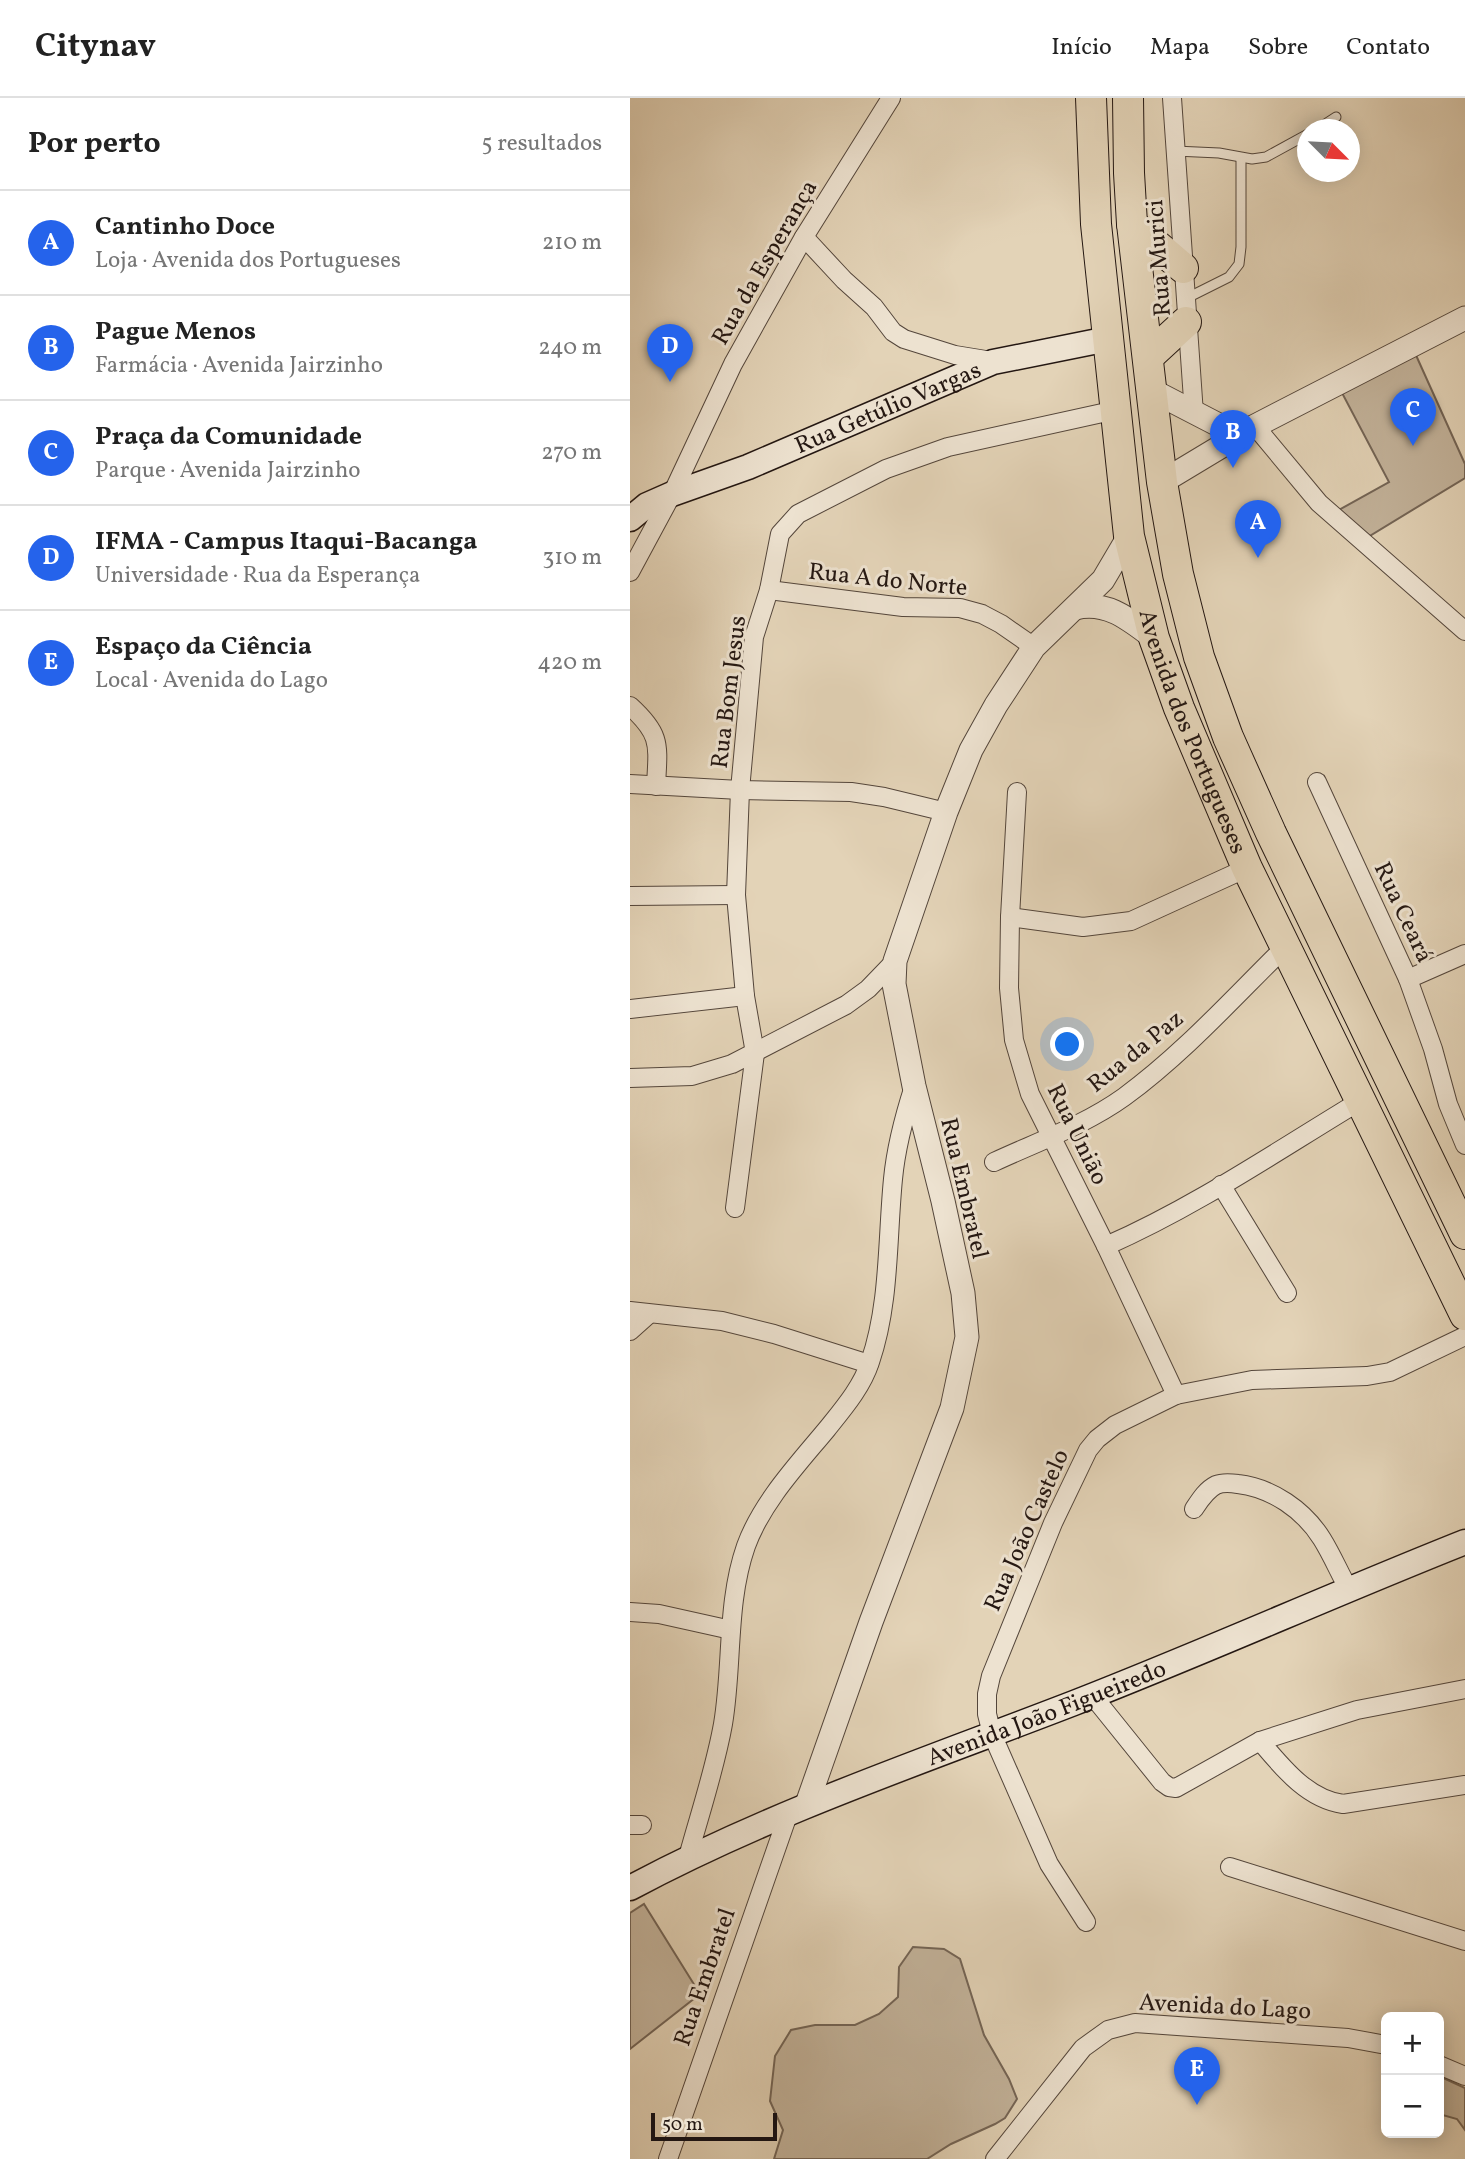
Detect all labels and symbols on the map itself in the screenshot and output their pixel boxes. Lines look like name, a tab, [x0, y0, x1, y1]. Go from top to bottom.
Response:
north arrow	[1297, 119, 1360, 182]
street label: Rua da Esperança	[705, 174, 827, 352]
street label: Rua Murici	[1139, 198, 1181, 318]
pin: D	[647, 324, 693, 382]
street label: Rua Getúlio Vargas	[790, 354, 987, 464]
pin: C	[1390, 388, 1436, 446]
pin: B	[1210, 410, 1256, 468]
pin: A	[1235, 500, 1281, 558]
street label: Rua A do Norte	[807, 556, 969, 606]
street label: Avenida dos Portugueses	[1129, 606, 1254, 860]
street label: Rua Bom Jesus	[704, 614, 756, 771]
street label: Rua Ceará	[1364, 857, 1440, 969]
street label: Rua da Paz	[1081, 1003, 1192, 1102]
your location	[1050, 1027, 1084, 1061]
street label: Rua União	[1037, 1078, 1115, 1191]
street label: Rua Embratel	[930, 1115, 996, 1262]
street label: Rua João Castelo	[977, 1444, 1079, 1617]
street label: Avenida João Figueiredo	[923, 1653, 1172, 1776]
street label: Rua Embratel	[666, 1904, 745, 2051]
street label: Avenida do Lago	[1138, 1987, 1312, 2029]
pin: E	[1174, 2047, 1220, 2105]
scale bar	[651, 2110, 777, 2142]

